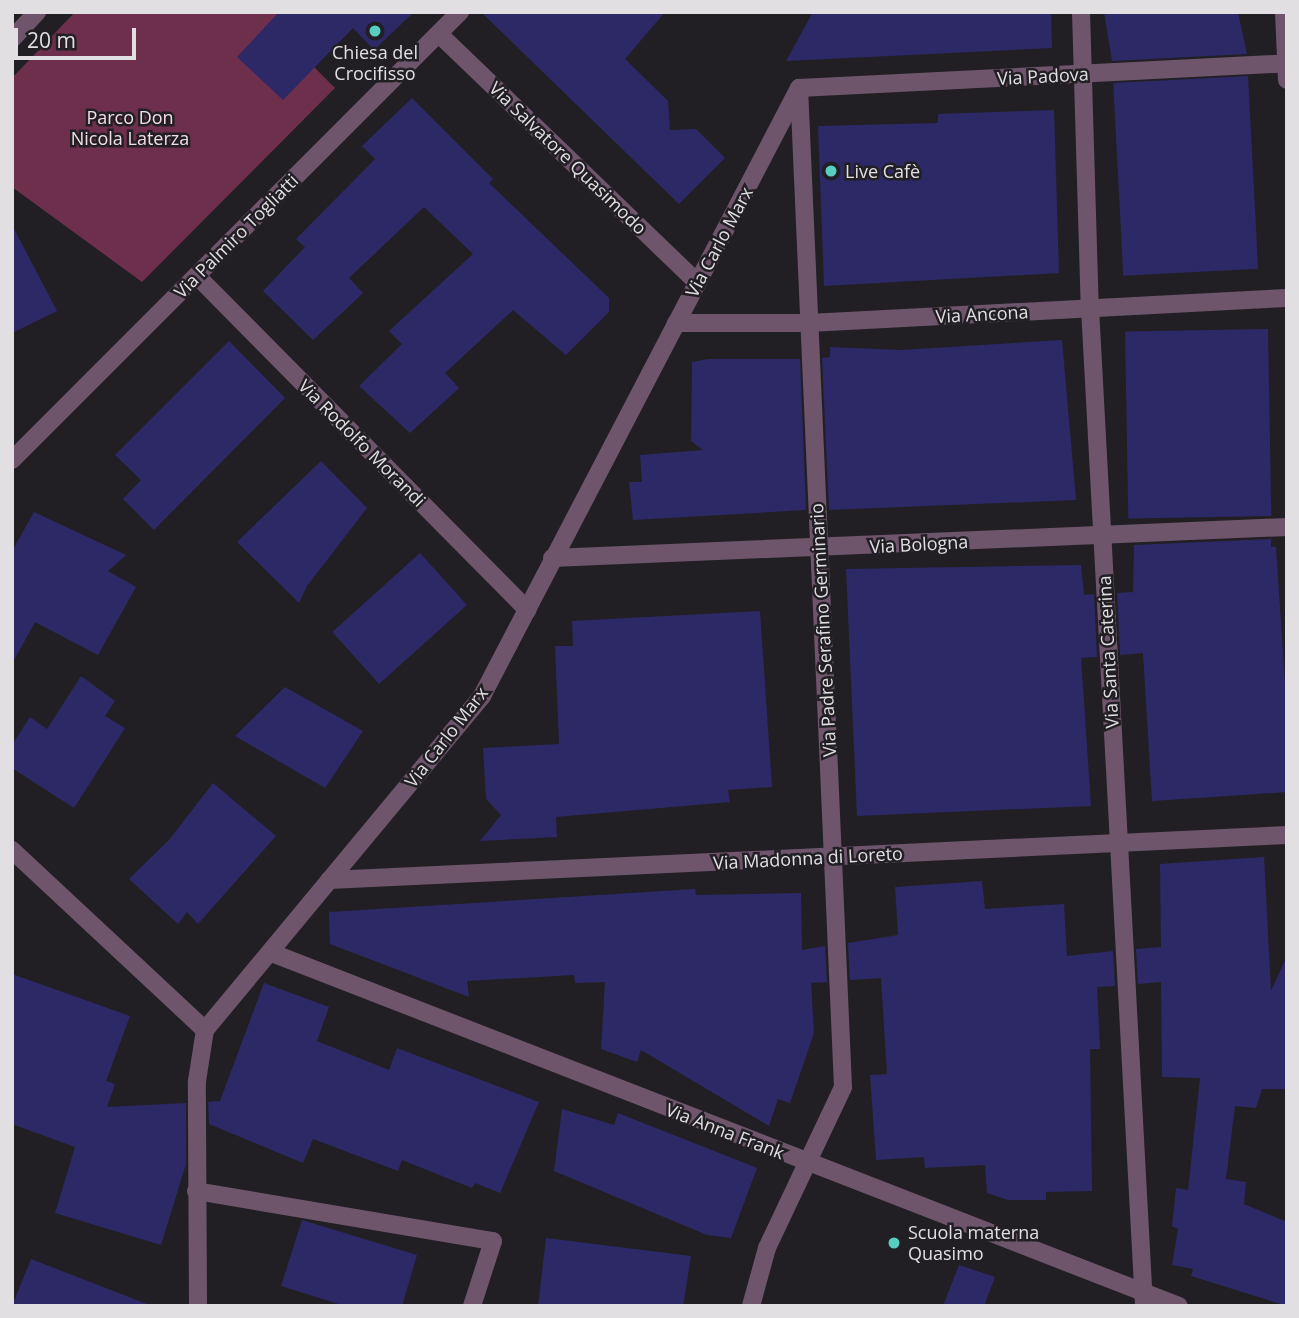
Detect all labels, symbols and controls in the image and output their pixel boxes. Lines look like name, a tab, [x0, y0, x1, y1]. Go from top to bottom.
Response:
scale bar	[18, 14, 140, 58]
marker: Chiesa del Crocifisso	[367, 23, 383, 39]
text: 20 m	[27, 26, 76, 54]
place label: Chiesa del Crocifisso	[332, 42, 418, 84]
street label: Via Padova	[997, 63, 1089, 89]
street label: Via Salvatore Quasimodo	[485, 77, 651, 239]
park label: Parco Don Nicola Laterza	[71, 107, 189, 150]
place label: Live Cafè	[845, 160, 920, 182]
marker: Live Cafè	[823, 163, 839, 179]
street label: Via Palmiro Togliatti	[170, 170, 302, 302]
street label: Via Carlo Marx	[681, 183, 757, 301]
street label: Via Ancona	[935, 301, 1029, 327]
street label: Via Rodolfo Morandi	[294, 375, 430, 511]
street label: Via Padre Serafino Germinario	[806, 503, 840, 757]
street label: Via Bologna	[869, 531, 969, 557]
street label: Via Santa Caterina	[1093, 575, 1123, 729]
street label: Via Carlo Marx	[400, 682, 492, 792]
street label: Via Madonna di Loreto	[713, 842, 903, 874]
street label: Via Anna Frank	[663, 1098, 787, 1164]
place label: Scuola materna Quasimo	[908, 1222, 1039, 1264]
marker: Scuola materna Quasimo	[886, 1235, 902, 1251]

